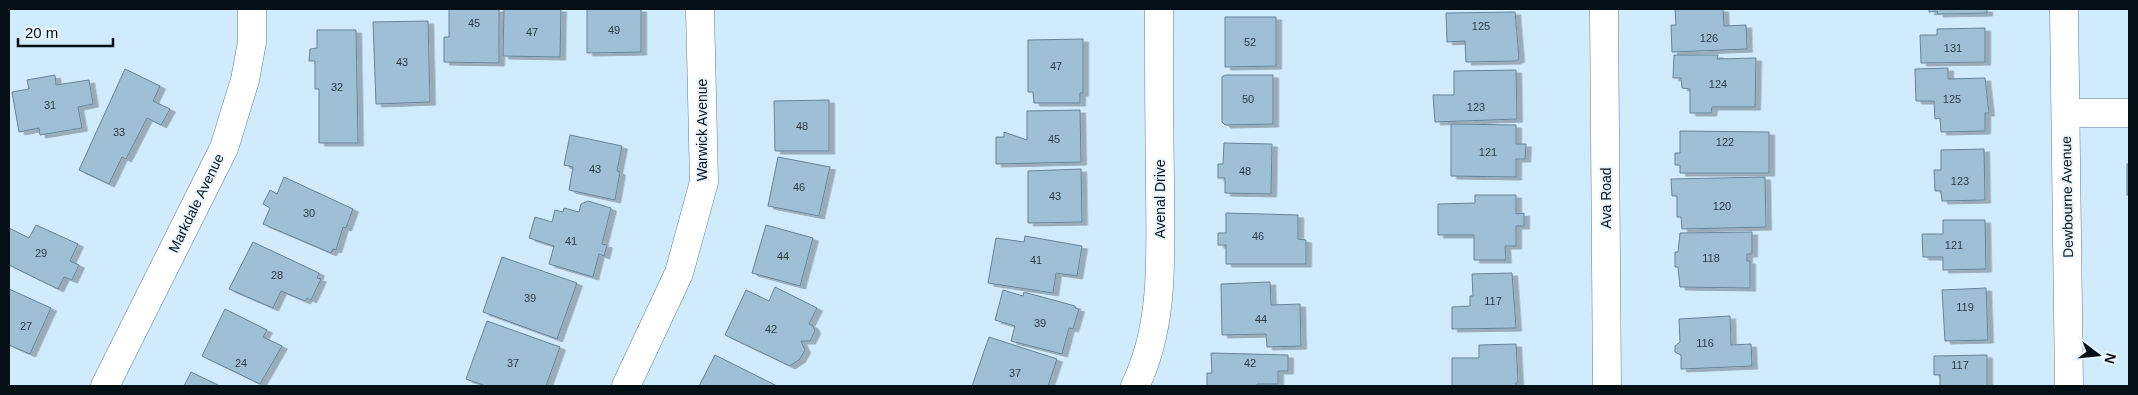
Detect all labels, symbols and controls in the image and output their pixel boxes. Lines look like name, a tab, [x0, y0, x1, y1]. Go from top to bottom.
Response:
scale bar	[18, 15, 112, 47]
house number: 45	[468, 17, 480, 29]
house number: 125	[1472, 20, 1490, 32]
text: 20 m	[25, 24, 58, 41]
house number: 49	[608, 24, 620, 36]
house number: 47	[526, 26, 538, 38]
house number: 126	[1700, 32, 1718, 44]
house number: 52	[1244, 36, 1256, 48]
house number: 131	[1944, 42, 1962, 54]
house number: 43	[396, 56, 408, 68]
house number: 47	[1050, 60, 1062, 72]
street label: Warwick Avenue	[694, 78, 710, 181]
house number: 124	[1709, 78, 1727, 90]
house number: 32	[331, 81, 343, 93]
house number: 50	[1242, 93, 1254, 105]
house number: 125	[1943, 93, 1961, 105]
house number: 31	[44, 99, 56, 111]
house number: 123	[1467, 101, 1485, 113]
house number: 48	[796, 120, 808, 132]
house number: 33	[113, 126, 125, 138]
house number: 45	[1048, 133, 1060, 145]
house number: 122	[1716, 136, 1734, 148]
street label: Dewbourne Avenue	[2058, 136, 2076, 258]
house number: 121	[1479, 146, 1497, 158]
street label: Markdale Avenue	[165, 151, 227, 255]
street label: Avenal Drive	[1152, 159, 1168, 239]
house number: 43	[589, 163, 601, 175]
house number: 48	[1239, 165, 1251, 177]
street label: Ava Road	[1598, 167, 1614, 229]
house number: 123	[1951, 175, 1969, 187]
house number: 46	[793, 181, 805, 193]
house number: 43	[1049, 190, 1061, 202]
house number: 120	[1713, 200, 1731, 212]
house number: 30	[303, 207, 315, 219]
house number: 46	[1252, 230, 1264, 242]
house number: 41	[565, 235, 577, 247]
house number: 121	[1945, 239, 1963, 251]
house number: 29	[35, 247, 47, 259]
house number: 44	[777, 250, 789, 262]
house number: 118	[1702, 252, 1720, 264]
house number: 41	[1030, 254, 1042, 266]
house number: 28	[271, 269, 283, 281]
house number: 39	[524, 292, 536, 304]
house number: 117	[1484, 295, 1502, 307]
house number: 119	[1956, 301, 1974, 313]
house number: 44	[1255, 313, 1267, 325]
house number: 39	[1034, 317, 1046, 329]
house number: 27	[20, 320, 32, 332]
house number: 42	[765, 323, 777, 335]
north arrow	[2073, 330, 2123, 380]
house number: 116	[1696, 337, 1714, 349]
text: N	[2101, 352, 2120, 366]
house number: 24	[235, 357, 247, 369]
house number: 37	[507, 357, 519, 369]
house number: 42	[1244, 357, 1256, 369]
house number: 117	[1951, 359, 1969, 371]
house number: 37	[1009, 367, 1021, 379]

